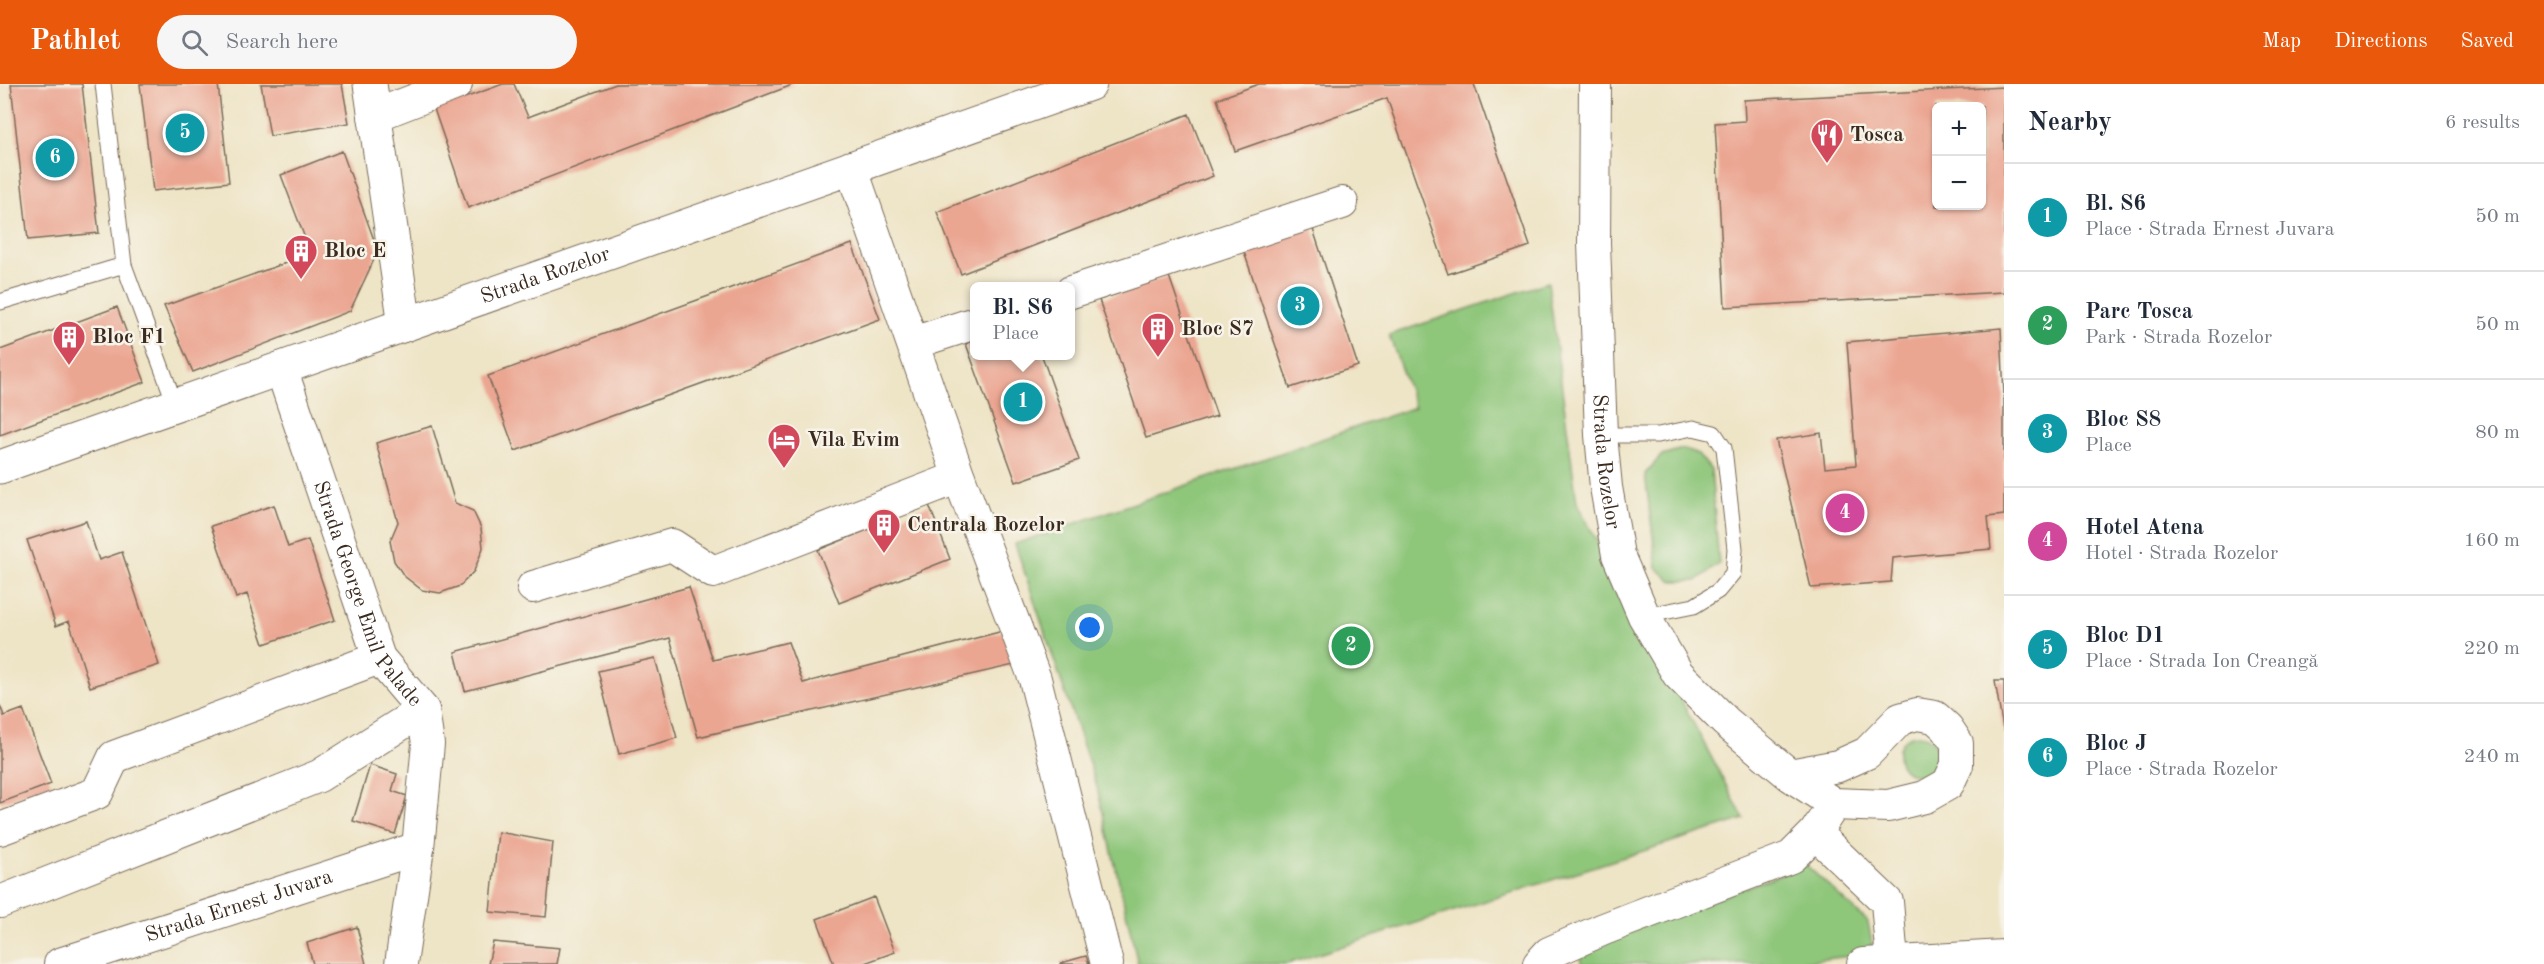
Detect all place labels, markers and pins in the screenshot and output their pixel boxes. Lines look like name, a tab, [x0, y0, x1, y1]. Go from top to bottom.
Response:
pin: 5	[166, 110, 204, 156]
restaurant icon: Tosca	[1809, 117, 1845, 164]
place label: Tosca	[1850, 125, 1904, 146]
pin: 6	[36, 136, 74, 181]
building icon: Bloc E	[283, 233, 319, 280]
place label: Bloc E	[324, 241, 386, 262]
pin: 3	[1280, 284, 1320, 328]
building icon: Bloc S7	[1140, 311, 1176, 358]
building icon: Bloc F1	[51, 319, 87, 366]
place label: Bloc S7	[1181, 319, 1254, 340]
place label: Bloc F1	[92, 327, 166, 348]
pin: 1	[1004, 380, 1042, 424]
hotel icon: Vila Evim	[766, 422, 802, 469]
place label: Vila Evim	[807, 430, 900, 451]
pin: 4	[1826, 490, 1864, 536]
building icon: Centrala Rozelor	[866, 507, 902, 554]
place label: Centrala Rozelor	[907, 515, 1065, 536]
pin: 2	[1332, 624, 1370, 668]

